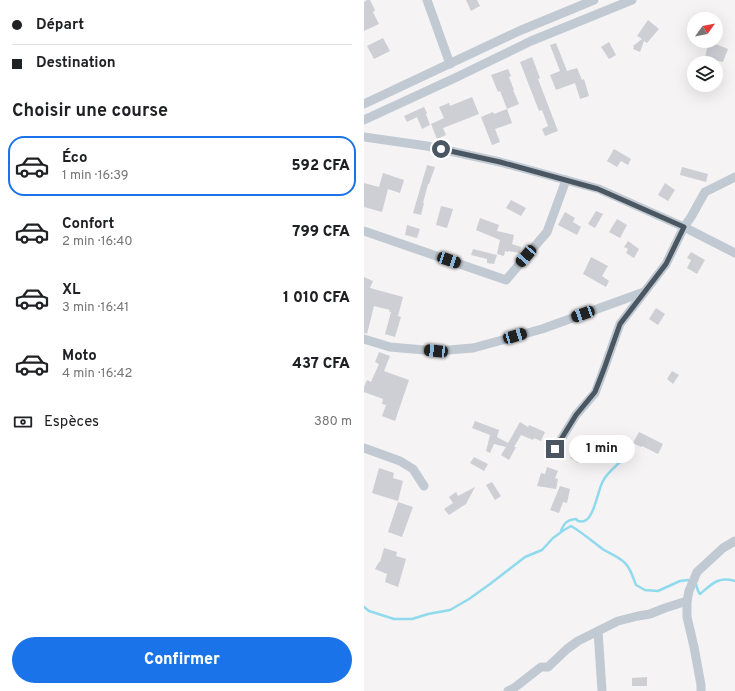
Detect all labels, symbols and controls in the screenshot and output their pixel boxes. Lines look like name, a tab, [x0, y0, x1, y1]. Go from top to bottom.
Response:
north arrow	[687, 12, 723, 48]
map controls	[687, 12, 723, 92]
text: Départ	[36, 16, 84, 35]
text: Destination	[36, 54, 116, 73]
button: layers	[687, 56, 723, 92]
text: Choisir une course	[12, 100, 168, 123]
route start	[432, 140, 450, 158]
icon: car	[14, 148, 50, 184]
text: Éco	[62, 149, 87, 168]
text: 592 CFA	[291, 157, 350, 176]
text: 1 min · 16:39	[62, 168, 129, 184]
icon: car	[14, 214, 50, 250]
text: Confort	[62, 215, 114, 234]
text: 799 CFA	[292, 223, 350, 242]
text: 2 min · 16:40	[62, 234, 133, 250]
car	[514, 243, 538, 269]
car	[436, 250, 462, 270]
icon: car	[14, 280, 50, 316]
text: XL	[62, 281, 80, 300]
text: 1 010 CFA	[283, 289, 350, 308]
text: 3 min · 16:41	[62, 300, 129, 316]
car	[570, 304, 596, 324]
car	[502, 327, 528, 345]
car	[423, 344, 449, 358]
icon: car	[14, 346, 50, 382]
text: Moto	[62, 347, 97, 366]
text: 437 CFA	[292, 355, 350, 374]
text: 4 min · 16:42	[62, 366, 132, 382]
icon: cash	[12, 411, 34, 433]
text: Espèces	[44, 413, 99, 432]
text: 380 m	[314, 414, 352, 430]
callout: 1 min	[569, 435, 635, 463]
route end	[546, 440, 564, 458]
text: 1 min	[586, 441, 618, 457]
button: Confirmer	[12, 637, 352, 683]

